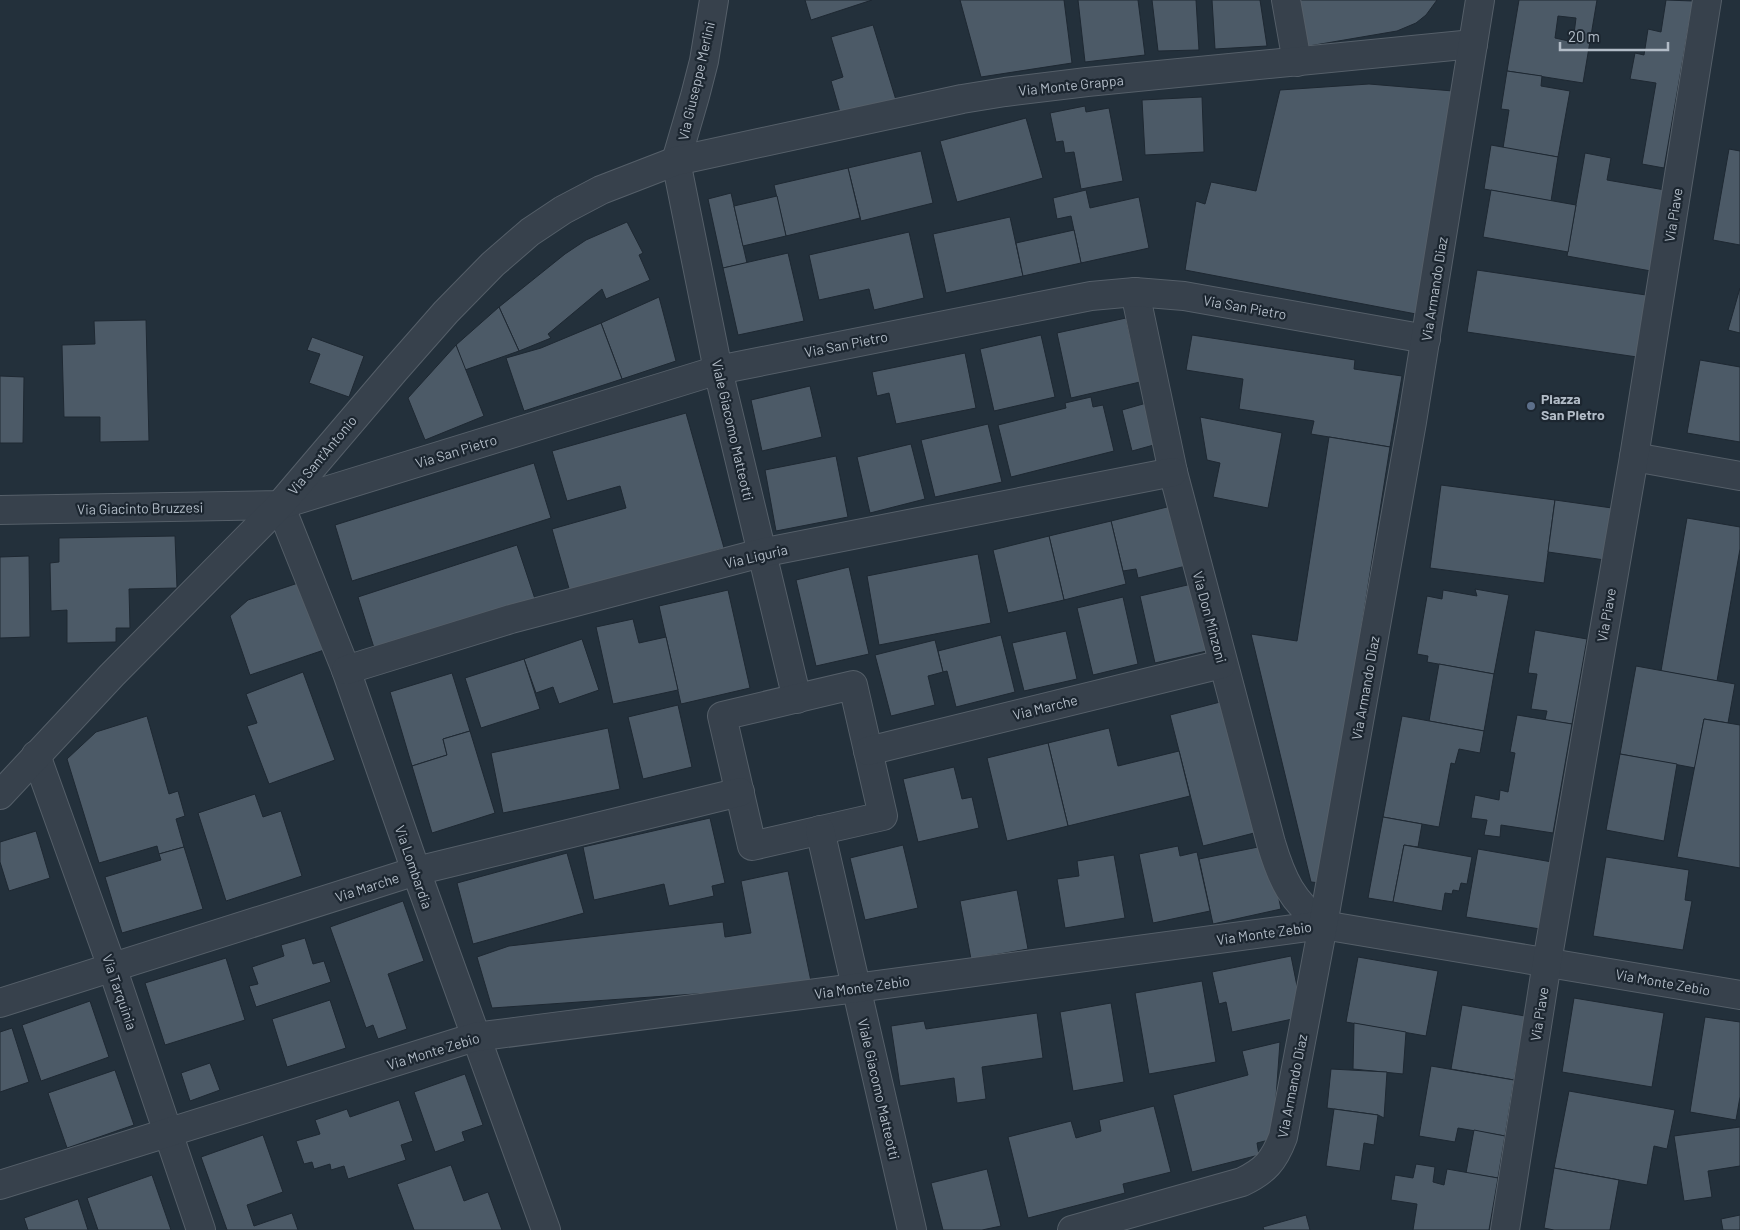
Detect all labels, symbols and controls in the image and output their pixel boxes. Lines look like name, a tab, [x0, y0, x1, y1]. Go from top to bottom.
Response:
street label: Via Giuseppe Merlini	[674, 20, 718, 142]
scale bar	[1560, 20, 1668, 52]
text: 20 m	[1568, 27, 1600, 45]
street label: Via Monte Grappa	[1018, 71, 1124, 99]
street label: Via Piave	[1660, 187, 1686, 243]
street label: Via Armando Diaz	[1417, 236, 1451, 342]
street label: Via San Pietro	[1202, 291, 1288, 323]
street label: Via San Pietro	[803, 328, 889, 360]
street label: Viale Giacomo Matteotti	[708, 358, 758, 502]
place label: Piazza San Pietro	[1541, 390, 1605, 423]
marker: Piazza San Pietro	[1525, 400, 1537, 412]
street label: Via Sant'Antonio	[284, 412, 360, 498]
street label: Via San Pietro	[413, 431, 499, 471]
street label: Via Giacinto Bruzzesi	[77, 498, 203, 518]
street label: Via Liguria	[723, 541, 789, 571]
street label: Via Don Minzoni	[1190, 569, 1230, 665]
street label: Via Piave	[1593, 587, 1619, 643]
street label: Via Armando Diaz	[1347, 635, 1383, 741]
street label: Via Marche	[1011, 691, 1079, 723]
street label: Via Lombardia	[392, 823, 436, 911]
street label: Via Marche	[333, 869, 401, 905]
street label: Via Monte Zebio	[1215, 918, 1313, 948]
street label: Via Tarquinia	[99, 952, 141, 1032]
street label: Via Monte Zebio	[1614, 965, 1712, 999]
street label: Via Monte Zebio	[813, 972, 911, 1002]
street label: Via Piave	[1526, 986, 1552, 1042]
street label: Viale Giacomo Matteotti	[854, 1017, 904, 1161]
street label: Via Monte Zebio	[385, 1029, 481, 1073]
street label: Via Armando Diaz	[1274, 1033, 1310, 1139]

